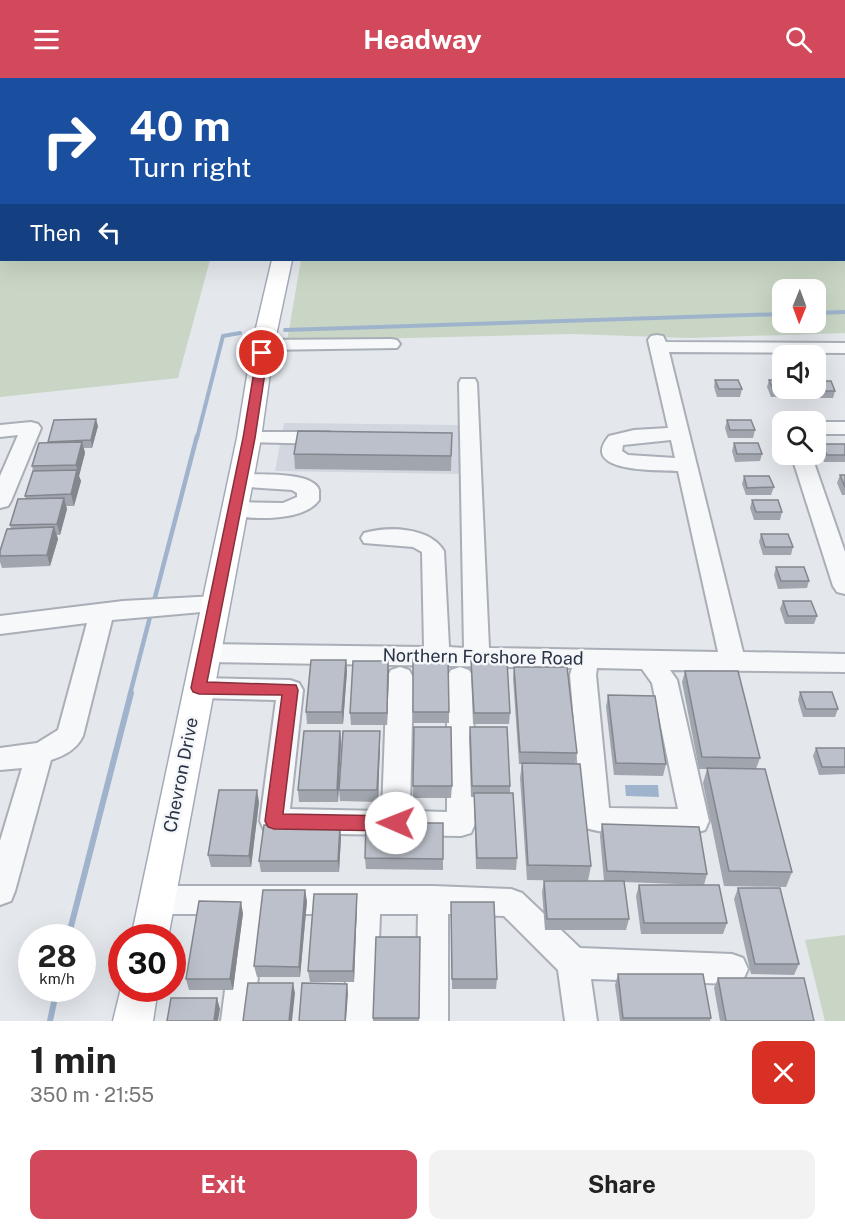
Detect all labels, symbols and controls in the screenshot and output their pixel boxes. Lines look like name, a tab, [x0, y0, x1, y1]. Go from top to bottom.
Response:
icon: menu	[30, 23, 63, 56]
text: Headway	[363, 23, 482, 55]
icon: search	[782, 23, 815, 56]
text: 40 m	[129, 101, 231, 150]
icon: right	[30, 102, 108, 180]
text: Turn right	[129, 151, 252, 183]
icon: left	[93, 216, 126, 249]
text: Then	[30, 220, 81, 246]
north arrow	[772, 279, 826, 333]
map controls	[772, 279, 826, 465]
pin	[236, 327, 287, 378]
icon: arrive	[245, 336, 278, 369]
button: sound	[772, 345, 826, 399]
button: search	[772, 411, 826, 465]
street label: Northern Forshore Road	[382, 644, 584, 669]
street label: Chevron Drive	[159, 716, 202, 834]
position arrow	[364, 791, 428, 855]
speed limit sign: 30	[108, 924, 186, 1002]
text: 28	[37, 938, 77, 974]
text: km/h	[39, 970, 75, 987]
text: 1 min	[30, 1039, 117, 1081]
button: close	[752, 1041, 815, 1104]
text: 350 m · 21:55	[30, 1083, 154, 1107]
button: Exit	[30, 1150, 417, 1219]
button: Share	[429, 1150, 815, 1219]

